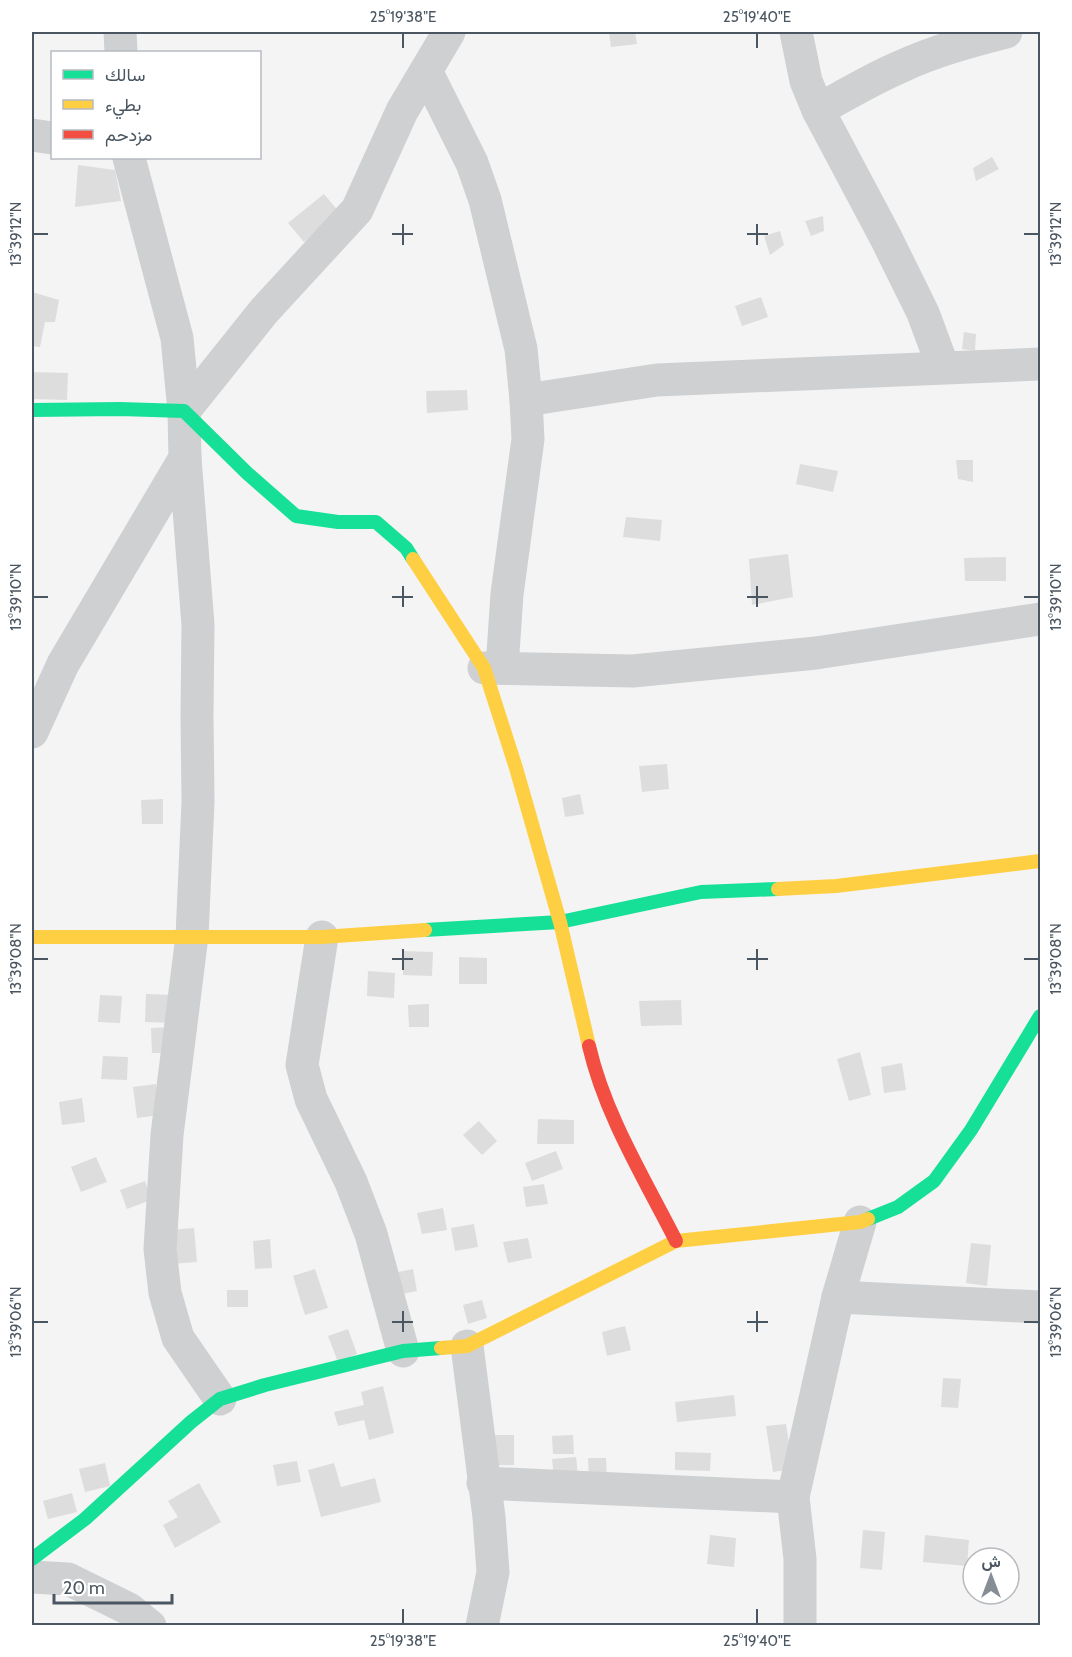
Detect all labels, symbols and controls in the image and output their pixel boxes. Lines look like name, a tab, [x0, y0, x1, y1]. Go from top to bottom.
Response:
text: 25°19'38"E	[370, 8, 436, 26]
text: 25°19'40"E	[723, 8, 791, 26]
legend	[51, 51, 261, 159]
text: سالك	[105, 64, 145, 86]
text: بطيء	[105, 94, 141, 120]
text: مزدحم	[105, 124, 152, 147]
text: 13°39'12"N	[7, 202, 25, 266]
text: 13°39'12"N	[1047, 202, 1065, 266]
text: 13°39'10"N	[7, 563, 25, 631]
text: 13°39'10"N	[1047, 563, 1065, 631]
text: 13°39'08"N	[7, 923, 25, 995]
text: 13°39'08"N	[1047, 923, 1065, 995]
text: 13°39'06"N	[7, 1287, 25, 1357]
text: 13°39'06"N	[1047, 1287, 1065, 1357]
north arrow	[961, 1546, 1021, 1606]
text: ش	[981, 1552, 1001, 1571]
scale bar	[54, 1567, 172, 1605]
text: 20 m	[63, 1577, 105, 1599]
text: 25°19'38"E	[370, 1632, 436, 1650]
text: 25°19'40"E	[723, 1632, 791, 1650]

